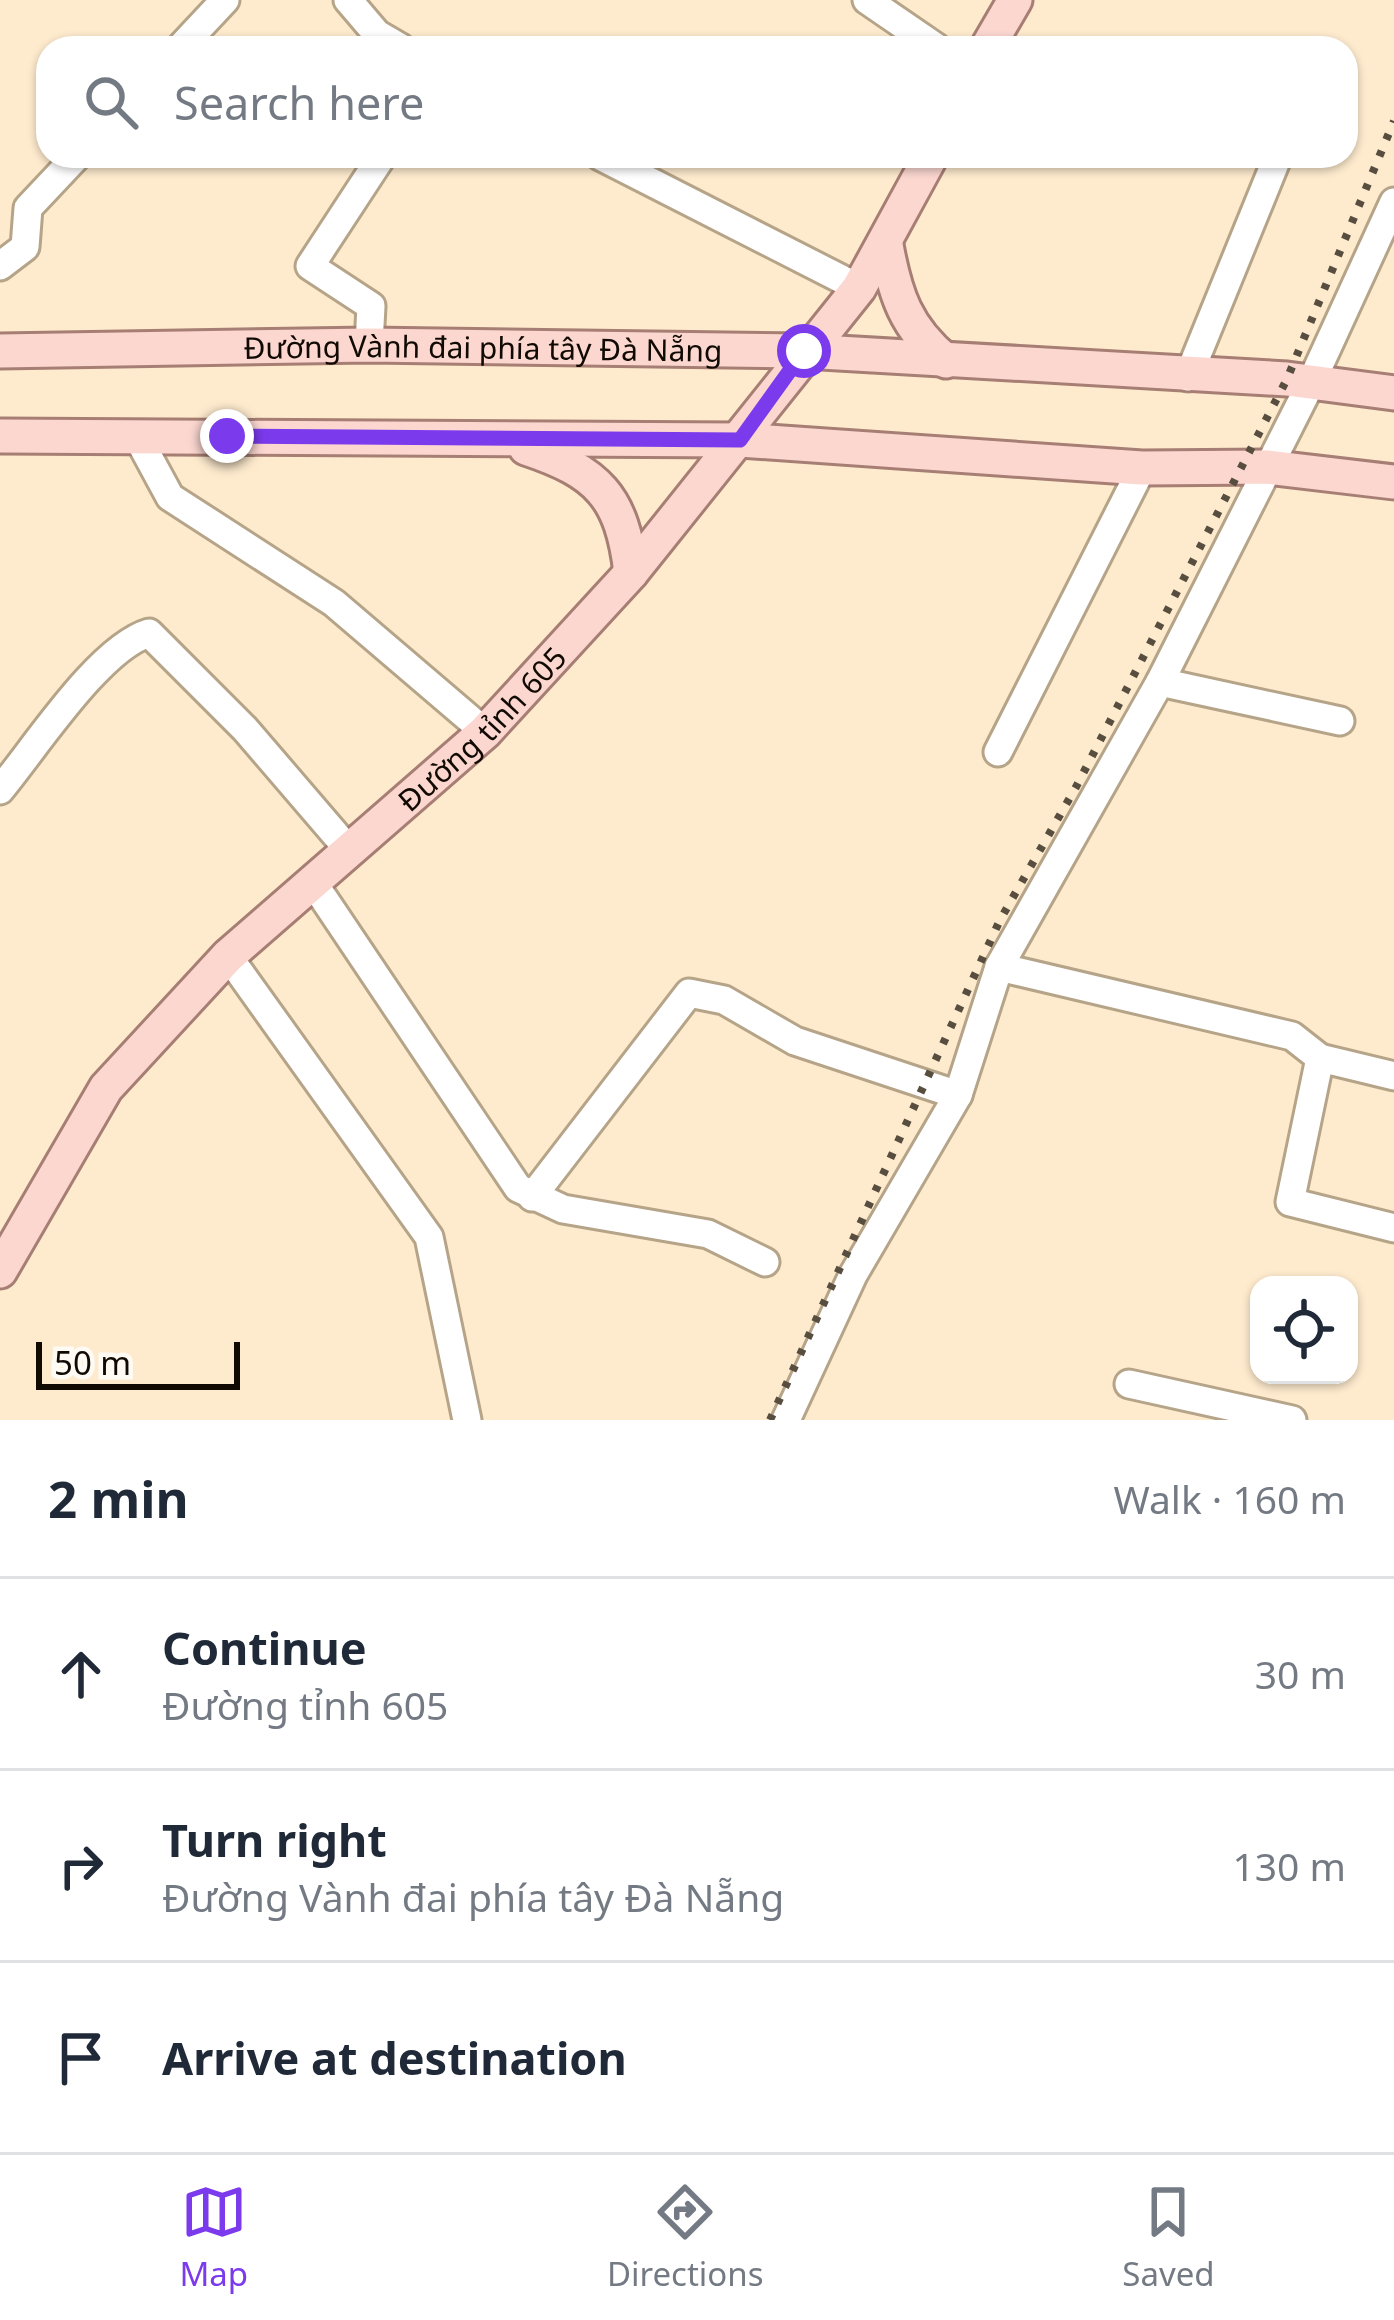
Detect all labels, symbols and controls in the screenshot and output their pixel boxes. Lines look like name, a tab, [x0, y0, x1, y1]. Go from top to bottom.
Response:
search box	[36, 36, 1358, 168]
icon: search	[78, 69, 144, 135]
text: Search here	[174, 72, 424, 133]
street label: Đường Vành đai phía tây Đà Nẵng	[243, 324, 723, 370]
route start	[777, 324, 831, 378]
route end	[200, 409, 254, 463]
street label: Đường tỉnh 605	[388, 637, 575, 820]
map controls	[1250, 1276, 1358, 1384]
button: locate	[1250, 1276, 1358, 1384]
scale bar	[36, 1336, 240, 1389]
text: 50 m	[54, 1340, 131, 1385]
text: 2 min	[48, 1463, 189, 1533]
text: Walk · 160 m	[1113, 1472, 1346, 1525]
text: Continue	[162, 1617, 367, 1678]
icon: ahead	[48, 1641, 114, 1707]
text: 30 m	[1255, 1647, 1346, 1700]
text: Đường tỉnh 605	[162, 1678, 448, 1731]
text: Turn right	[162, 1809, 387, 1870]
icon: right	[48, 1833, 114, 1899]
text: 130 m	[1232, 1839, 1346, 1892]
text: Đường Vành đai phía tây Đà Nẵng	[162, 1870, 784, 1923]
icon: arrive	[48, 2025, 114, 2091]
text: Arrive at destination	[162, 2027, 627, 2088]
tab: Map	[179, 2179, 248, 2296]
tab: Directions	[607, 2179, 764, 2296]
tab: Saved	[1122, 2179, 1215, 2296]

